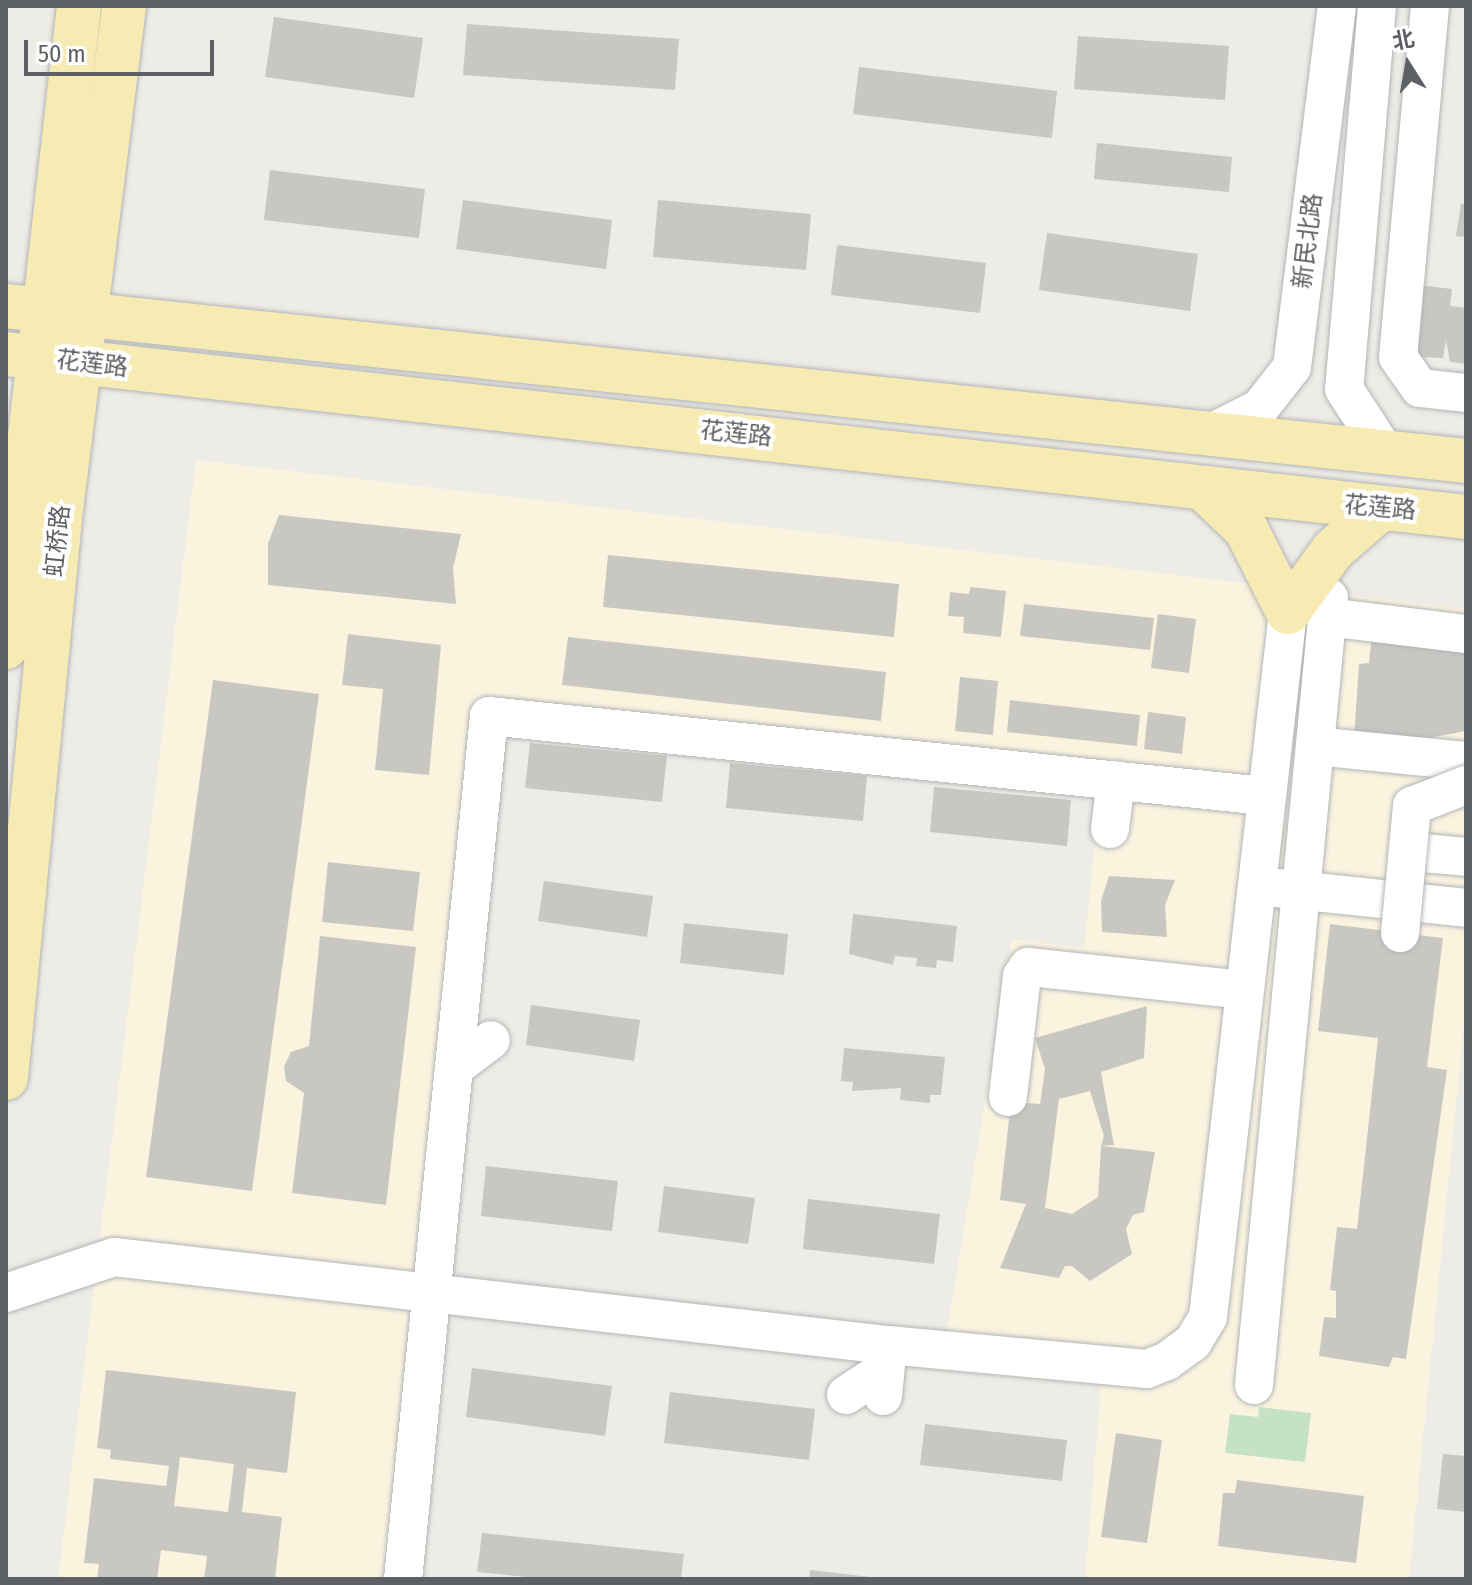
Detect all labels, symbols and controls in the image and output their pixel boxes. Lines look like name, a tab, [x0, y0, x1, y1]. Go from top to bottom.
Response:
scale bar	[28, 24, 218, 74]
north arrow	[1368, 24, 1448, 104]
text: 北	[1390, 25, 1417, 55]
text: 50 m	[38, 40, 86, 68]
street label: 新民北路	[1288, 192, 1328, 290]
street label: 花莲路	[55, 345, 129, 383]
street label: 花莲路	[699, 416, 773, 452]
street label: 花莲路	[1343, 491, 1417, 525]
street label: 虹桥路	[40, 504, 76, 578]

